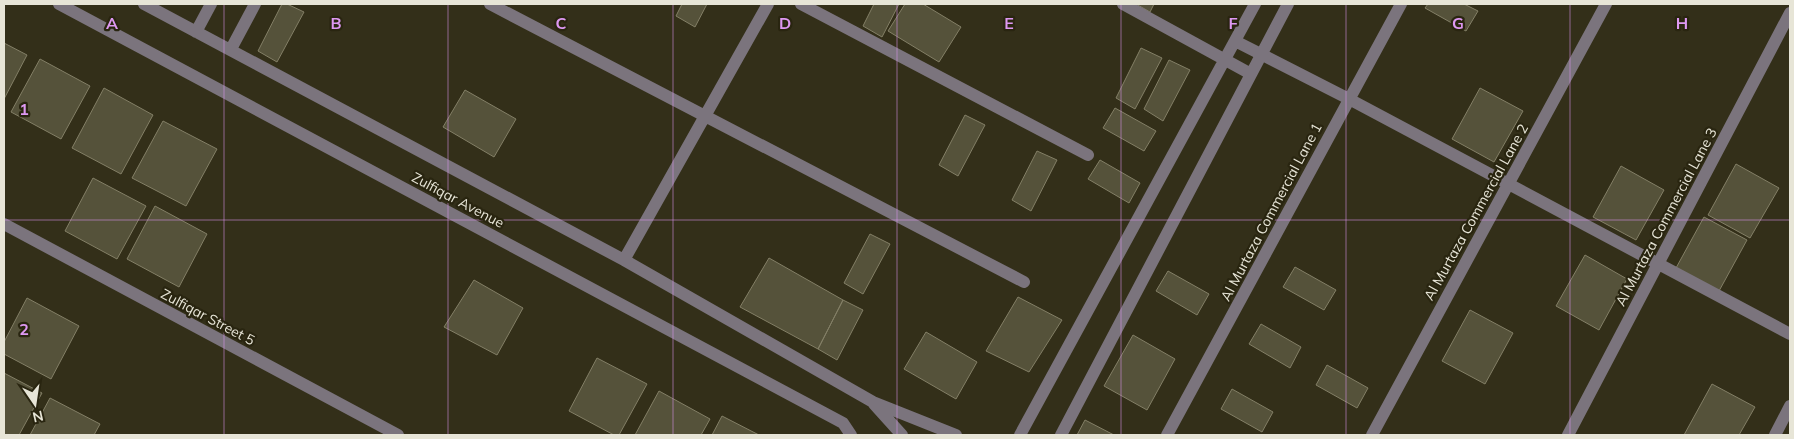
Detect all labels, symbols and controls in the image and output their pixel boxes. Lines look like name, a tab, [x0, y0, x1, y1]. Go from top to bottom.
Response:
text: A	[106, 13, 118, 33]
text: B	[330, 13, 342, 33]
text: C	[556, 13, 567, 33]
text: D	[779, 13, 791, 33]
text: E	[1004, 13, 1014, 33]
text: F	[1228, 13, 1238, 33]
text: G	[1452, 13, 1464, 33]
text: H	[1676, 13, 1688, 33]
text: 1	[19, 99, 29, 119]
street label: Al Murtaza Commercial Lane 1	[1216, 120, 1326, 304]
street label: Al Murtaza Commercial Lane 2	[1420, 121, 1532, 303]
street label: Al Murtaza Commercial Lane 3	[1611, 125, 1721, 309]
street label: Zulfiqar Avenue	[409, 168, 507, 232]
street label: Zulfiqar Street 5	[158, 285, 258, 349]
text: 2	[19, 319, 29, 339]
north arrow	[10, 379, 60, 429]
text: N	[31, 407, 45, 427]

